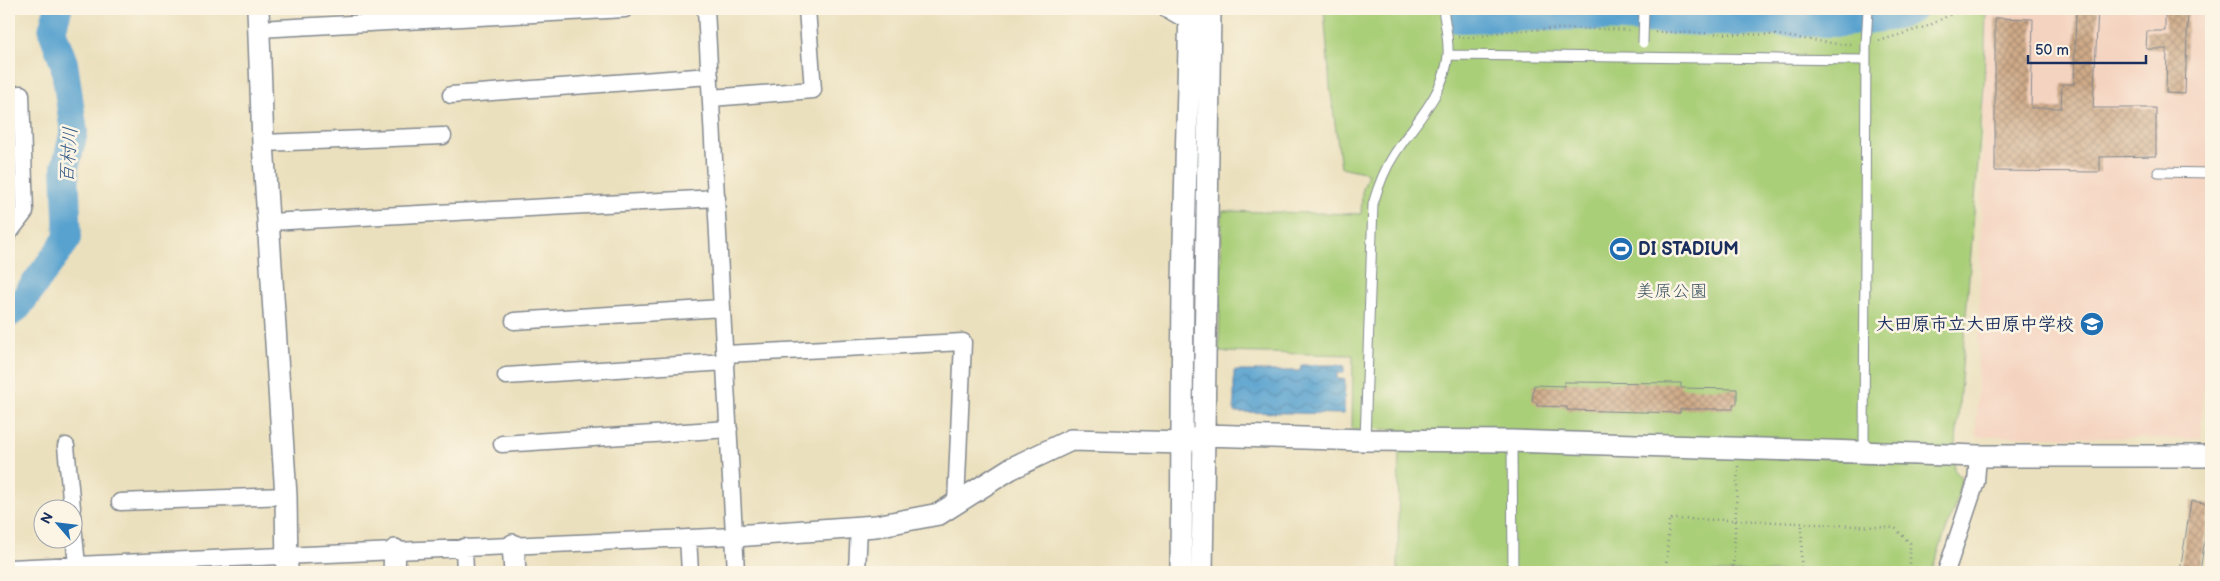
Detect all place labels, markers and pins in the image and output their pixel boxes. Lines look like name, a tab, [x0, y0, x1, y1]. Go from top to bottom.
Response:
sports icon: DI STADIUM	[1608, 236, 1634, 262]
place label: DI STADIUM	[1638, 239, 1739, 260]
school or university icon: 大田原市立大田原中学校	[2079, 311, 2105, 337]
place label: 大田原市立大田原中学校	[1876, 314, 2074, 335]

